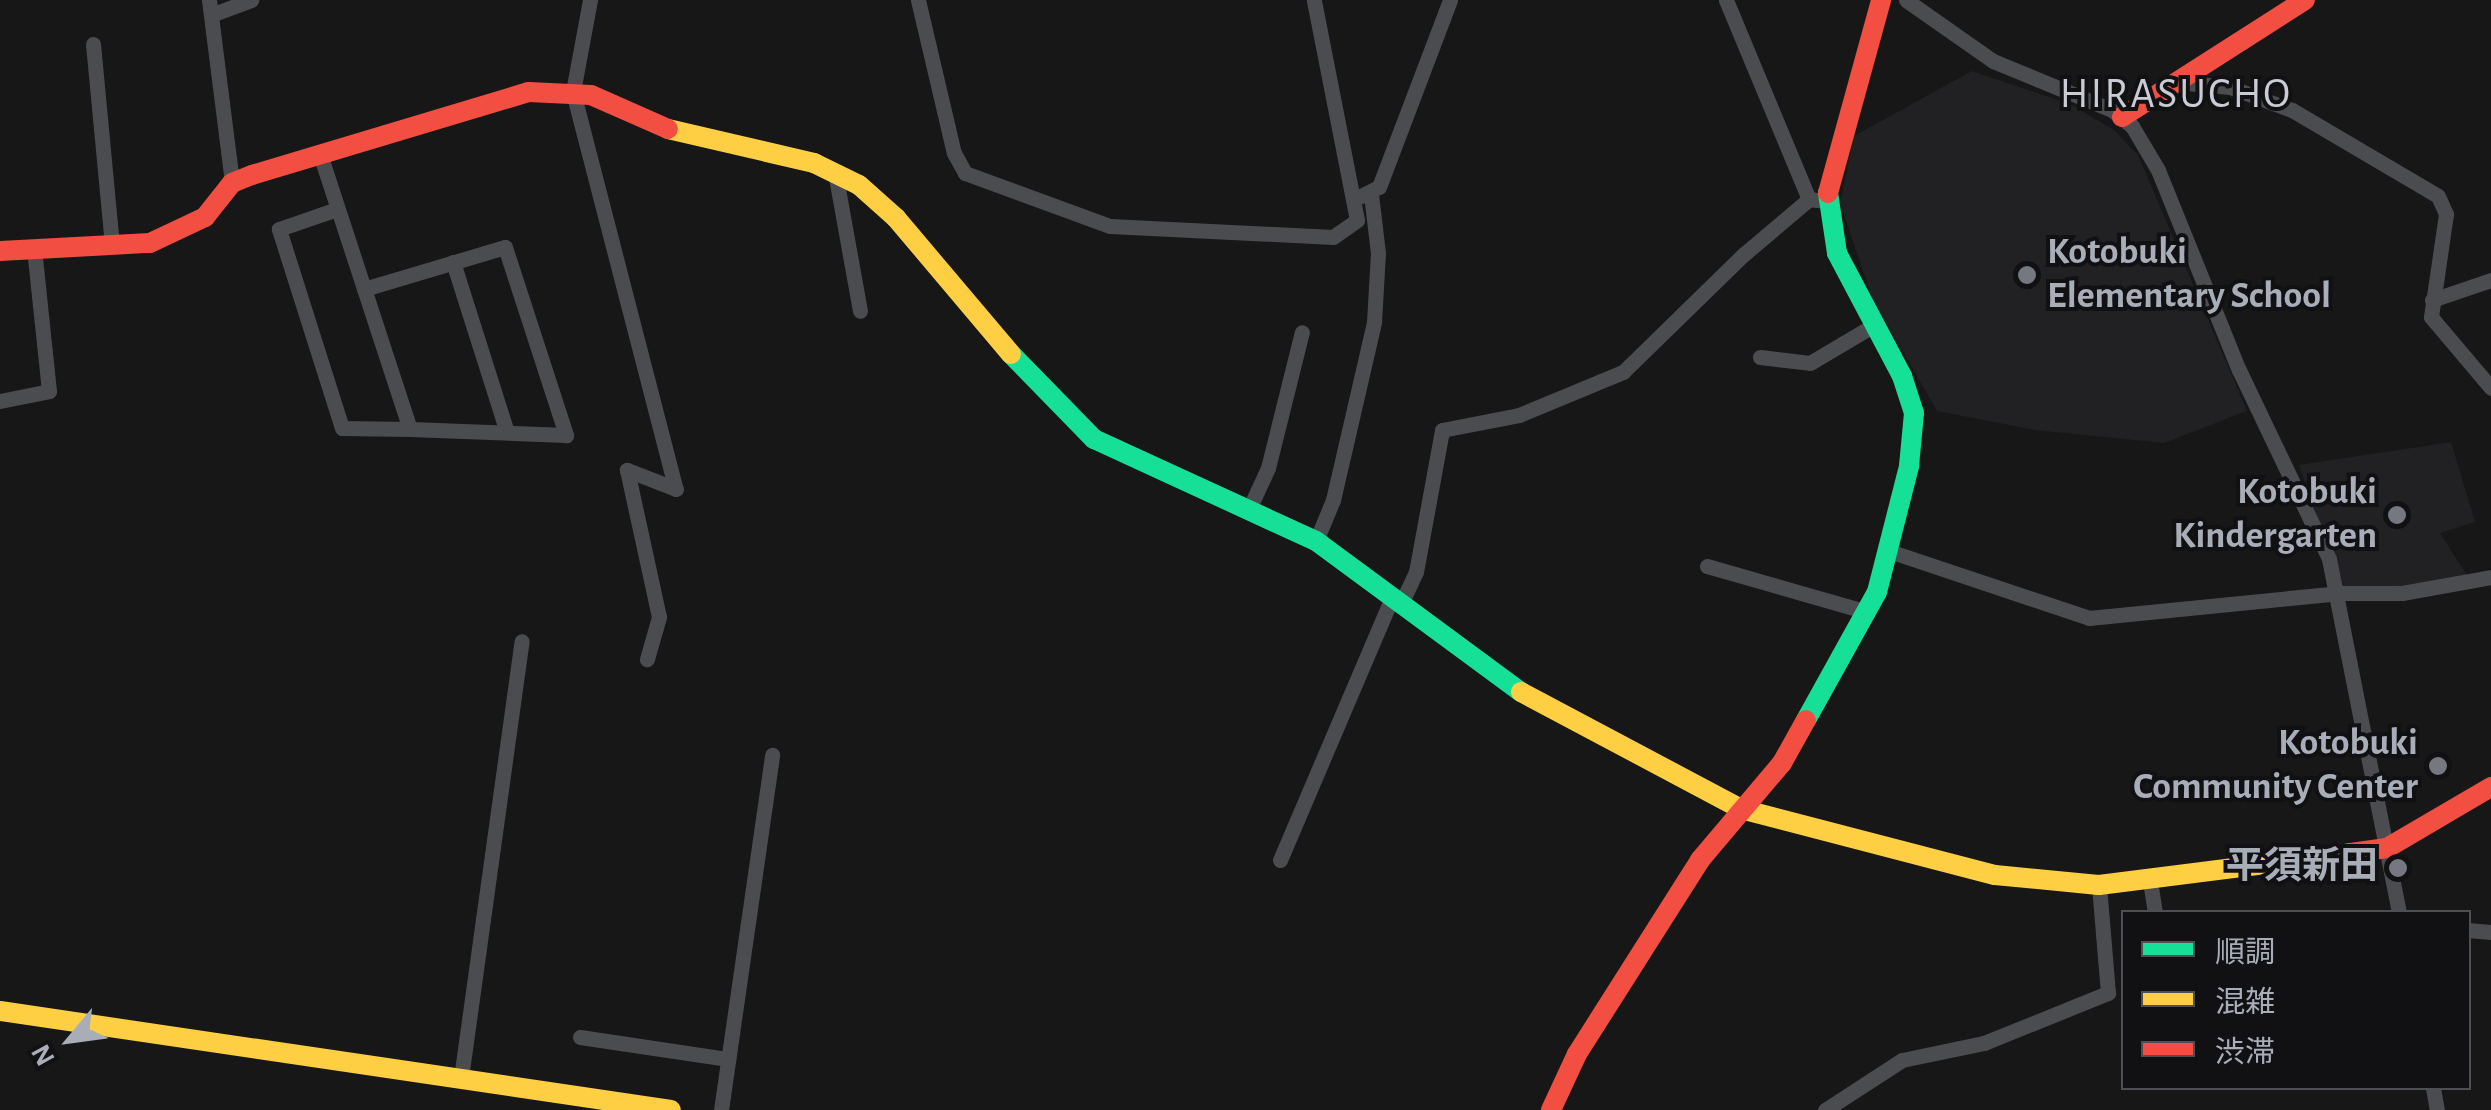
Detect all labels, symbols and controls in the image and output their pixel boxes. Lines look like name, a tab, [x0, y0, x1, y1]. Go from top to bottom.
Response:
district label: HIRASUCHO	[2060, 69, 2292, 119]
place label: Kotobuki Elementary School	[2047, 230, 2331, 320]
marker: Kotobuki Elementary School	[2016, 264, 2038, 286]
place label: Kotobuki Kindergarten	[2173, 470, 2377, 560]
marker: Kotobuki Kindergarten	[2386, 504, 2408, 526]
place label: Kotobuki Community Center	[2133, 721, 2418, 811]
marker: Kotobuki Community Center	[2427, 755, 2449, 777]
place label: 平須新田	[2226, 845, 2378, 891]
marker: 平須新田	[2387, 857, 2409, 879]
legend	[2121, 910, 2471, 1090]
text: 順調	[2215, 938, 2275, 968]
text: 混雑	[2215, 988, 2275, 1018]
north arrow	[20, 990, 120, 1090]
text: 渋滞	[2215, 1038, 2275, 1068]
text: N	[27, 1039, 61, 1070]

